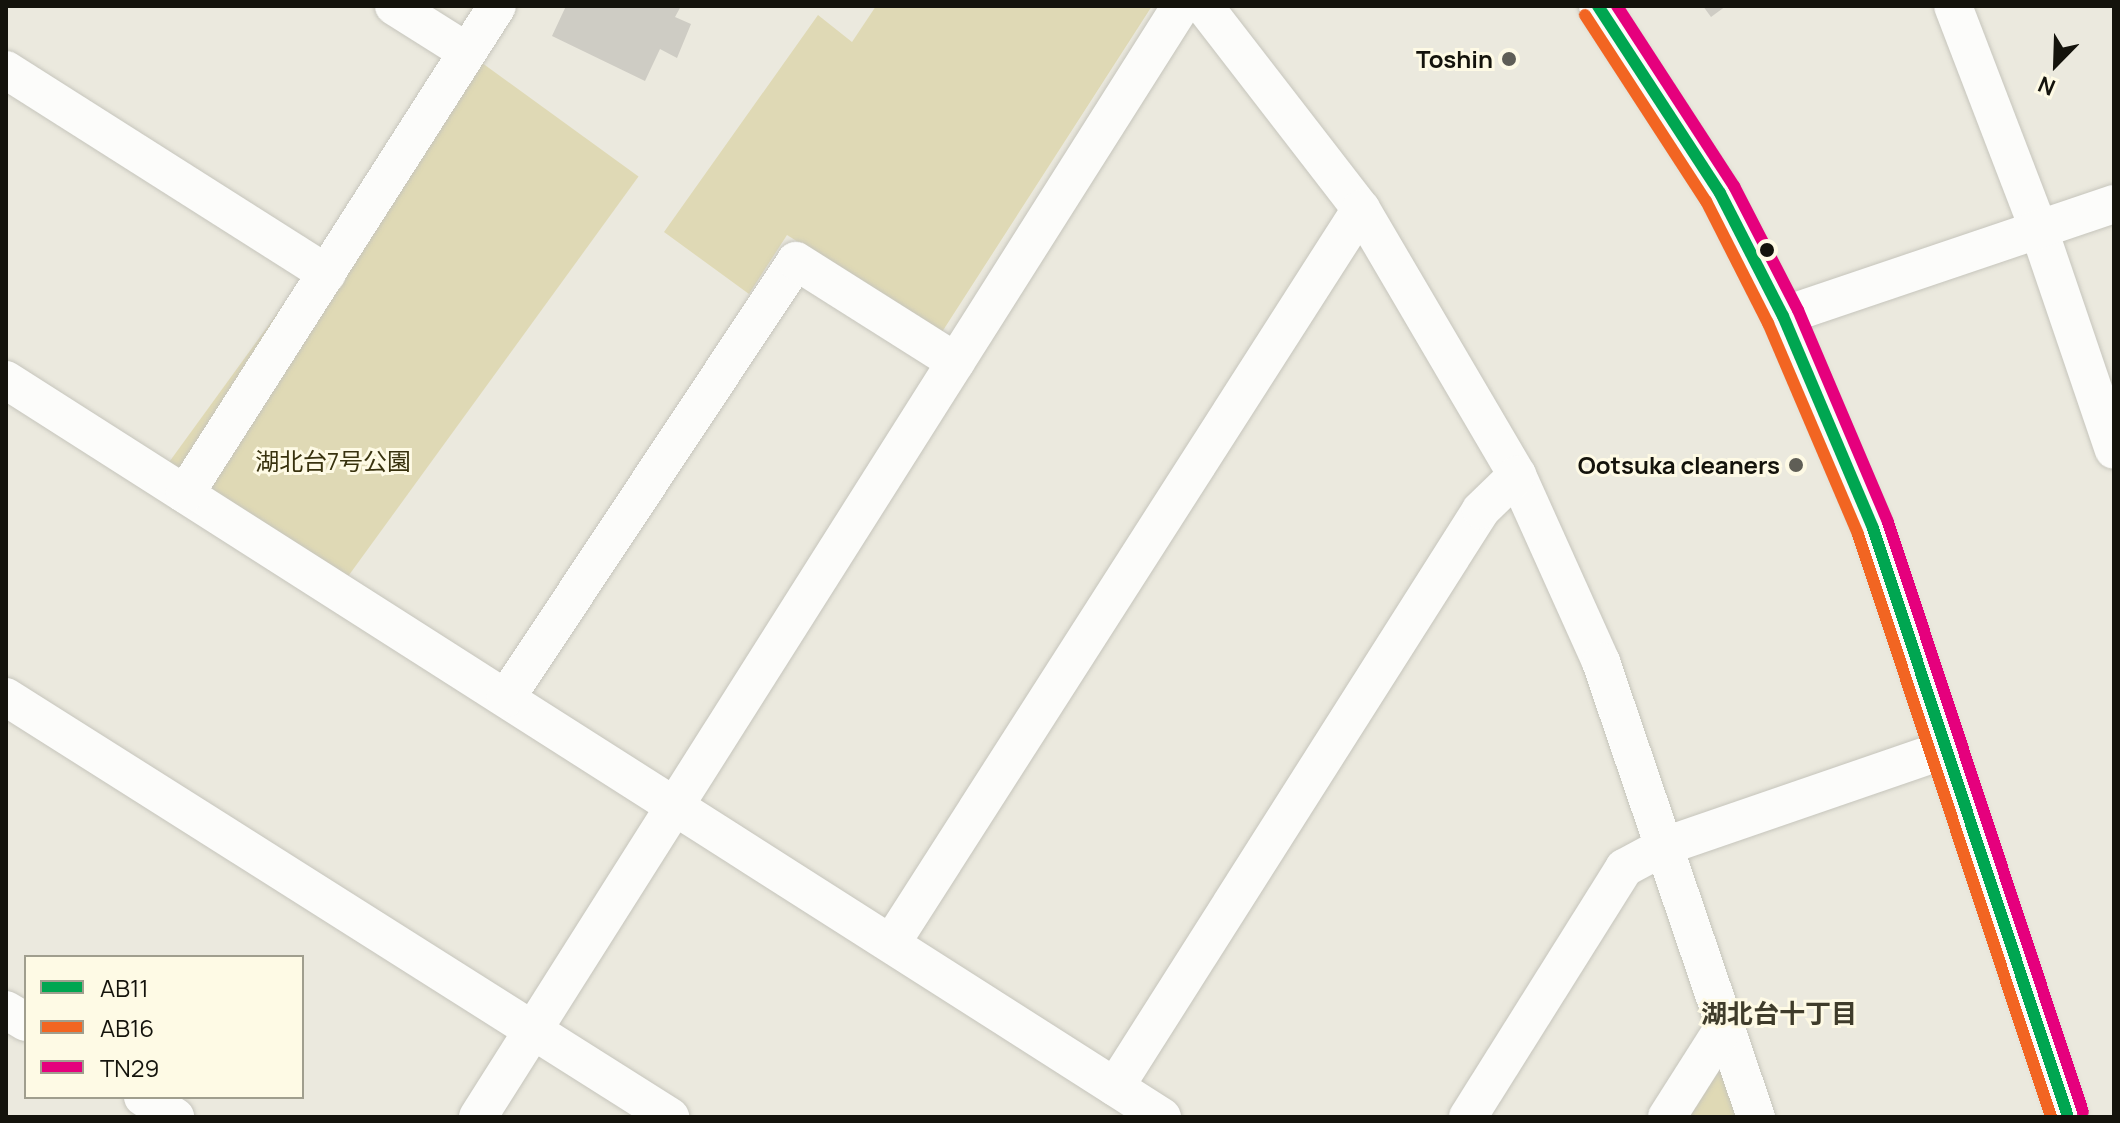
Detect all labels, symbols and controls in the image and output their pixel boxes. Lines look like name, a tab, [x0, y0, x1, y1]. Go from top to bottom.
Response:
north arrow	[2016, 24, 2096, 104]
place label: Toshin	[1416, 45, 1493, 73]
marker: Toshin	[1500, 50, 1518, 68]
text: N	[2033, 69, 2060, 103]
unlabelled marker	[1759, 242, 1775, 258]
park label: 湖北台7号公園	[255, 447, 411, 475]
place label: Ootsuka cleaners	[1578, 451, 1780, 479]
marker: Ootsuka cleaners	[1787, 456, 1805, 474]
legend	[24, 955, 304, 1099]
text: AB11	[100, 971, 149, 1004]
district label: 湖北台十丁目	[1701, 998, 1857, 1030]
text: AB16	[100, 1011, 154, 1044]
text: TN29	[100, 1051, 159, 1084]

